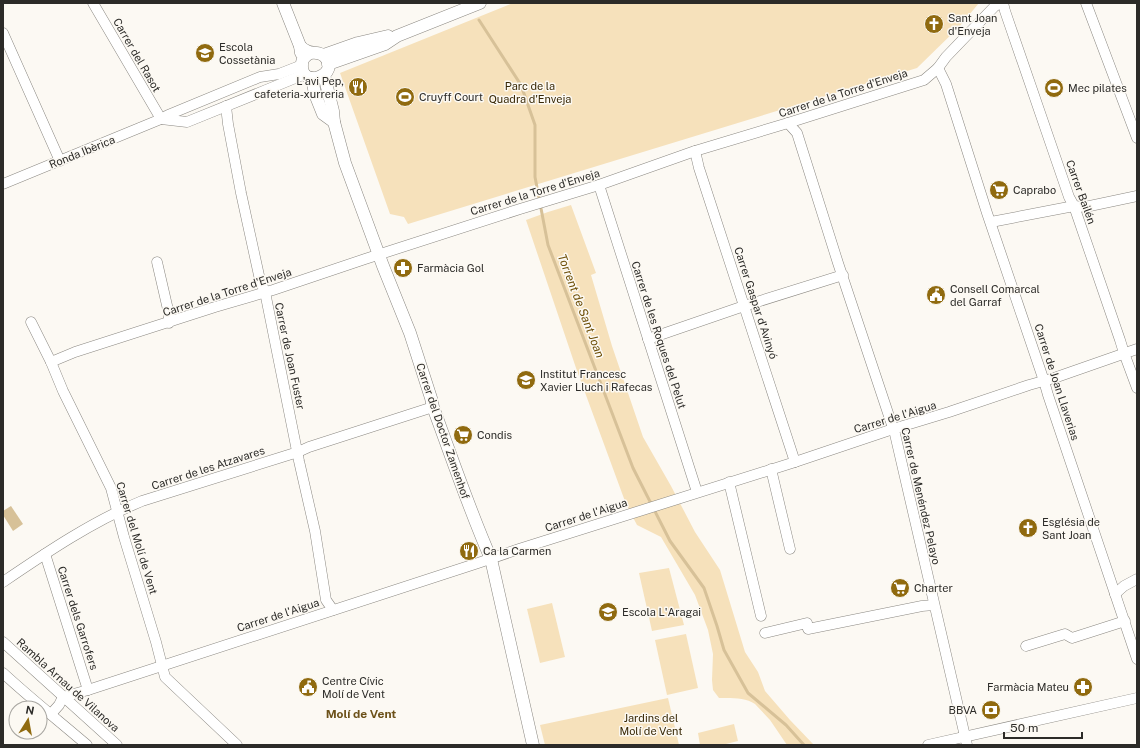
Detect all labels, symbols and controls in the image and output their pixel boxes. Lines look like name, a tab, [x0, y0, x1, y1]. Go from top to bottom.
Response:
place label: Sant Joan d'Enveja	[948, 12, 997, 37]
church icon: Sant Joan d'Enveja	[923, 13, 945, 35]
street label: Carrer del Rasot	[111, 16, 163, 94]
place label: Escola Cossetània	[219, 41, 275, 66]
school or university icon: Escola Cossetània	[194, 42, 216, 64]
street label: Carrer de la Torre d'Enveja	[777, 67, 909, 119]
place label: L'avi Pep, cafeteria-xurreria	[254, 75, 344, 100]
restaurant icon: L'avi Pep, cafeteria-xurreria	[347, 76, 369, 98]
sports icon: Mec pilates	[1043, 77, 1065, 99]
park label: Parc de la Quadra d'Enveja	[489, 80, 571, 105]
place label: Mec pilates	[1068, 82, 1127, 94]
sports icon: Cruyff Court	[394, 86, 416, 108]
place label: Cruyff Court	[419, 91, 483, 103]
street label: Ronda Ibèrica	[47, 133, 117, 171]
street label: Carrer Bailén	[1064, 158, 1098, 226]
street label: Carrer de la Torre d'Enveja	[469, 167, 601, 217]
supermarket icon: Caprabo	[988, 179, 1010, 201]
place label: Caprabo	[1013, 184, 1056, 196]
street label: Carrer Gaspar d'Avinyó	[732, 245, 780, 361]
water label: Torrent de Sant Joan	[555, 252, 607, 360]
pharmacy icon: Farmàcia Gol	[392, 257, 414, 279]
street label: Carrer de les Roques del Pelut	[629, 260, 689, 410]
place label: Farmàcia Gol	[417, 262, 484, 274]
street label: Carrer de la Torre d'Enveja	[161, 266, 293, 318]
place label: Consell Comarcal del Garraf	[950, 283, 1040, 308]
public building icon: Consell Comarcal del Garraf	[925, 284, 947, 306]
street label: Carrer de Joan Fuster	[273, 301, 307, 411]
street label: Carrer de Joan Llaverias	[1032, 322, 1082, 442]
street label: Carrer del Doctor Zamenhof	[414, 362, 472, 501]
place label: Institut Francesc Xavier Lluch i Rafecas	[540, 368, 653, 393]
school or university icon: Institut Francesc Xavier Lluch i Rafecas	[515, 369, 537, 391]
street label: Carrer de l'Aigua	[852, 399, 938, 435]
supermarket icon: Condis	[452, 424, 474, 446]
street label: Carrer de Menéndez Pelayo	[899, 426, 943, 566]
place label: Condis	[477, 429, 512, 441]
street label: Carrer de les Atzavares	[150, 444, 266, 492]
street label: Carrer del Molí de Vent	[114, 480, 160, 596]
street label: Carrer de l'Aigua	[543, 496, 629, 534]
place label: Església de Sant Joan	[1042, 516, 1100, 541]
church icon: Església de Sant Joan	[1017, 517, 1039, 539]
restaurant icon: Ca la Carmen	[458, 540, 480, 562]
place label: Ca la Carmen	[483, 545, 551, 557]
street label: Carrer dels Garrofers	[56, 565, 101, 672]
supermarket icon: Charter	[889, 577, 911, 599]
place label: Charter	[914, 582, 953, 594]
street label: Carrer de l'Aigua	[235, 596, 321, 634]
school or university icon: Escola L'Aragai	[597, 601, 619, 623]
place label: Escola L'Aragai	[622, 606, 701, 618]
street label: Rambla Arnau de Vilanova	[14, 636, 122, 734]
place label: Centre Cívic Molí de Vent	[322, 675, 385, 700]
public building icon: Centre Cívic Molí de Vent	[297, 676, 319, 698]
pharmacy icon: Farmàcia Mateu	[1072, 676, 1094, 698]
place label: Farmàcia Mateu	[987, 681, 1069, 693]
bank icon: BBVA	[980, 699, 1002, 721]
north arrow	[8, 700, 48, 740]
text: N	[25, 703, 35, 717]
place label: BBVA	[948, 704, 977, 716]
district label: Molí de Vent	[326, 707, 396, 721]
park label: Jardins del Molí de Vent	[619, 712, 683, 737]
scale bar	[1004, 714, 1082, 740]
text: 50 m	[1010, 721, 1038, 735]

